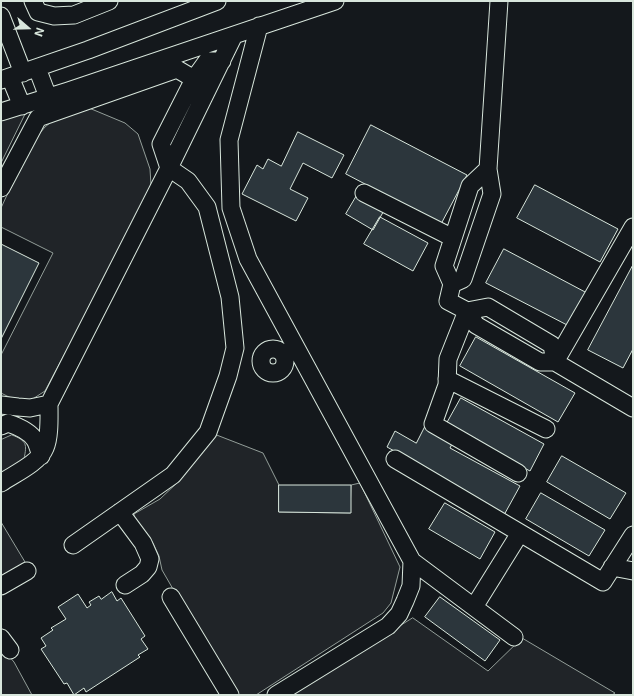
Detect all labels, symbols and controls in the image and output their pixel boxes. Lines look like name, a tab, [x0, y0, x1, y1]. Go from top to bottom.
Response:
north arrow	[8, 8, 48, 48]
text: N	[31, 26, 47, 38]

